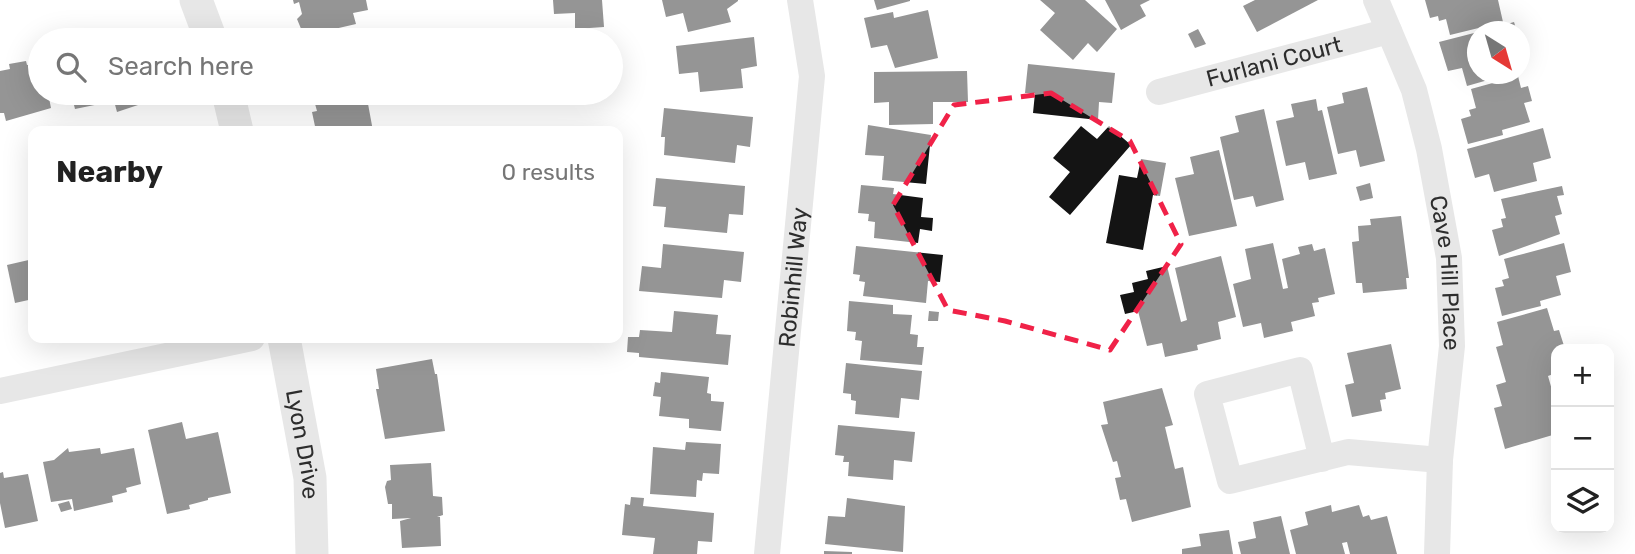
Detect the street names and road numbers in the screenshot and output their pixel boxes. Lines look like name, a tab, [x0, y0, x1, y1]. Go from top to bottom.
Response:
street label: Furlani Court	[1203, 30, 1345, 93]
street label: Cave Hill Place	[1424, 193, 1466, 351]
street label: Robinhill Way	[773, 206, 814, 348]
street label: Lyon Drive	[280, 387, 325, 500]

